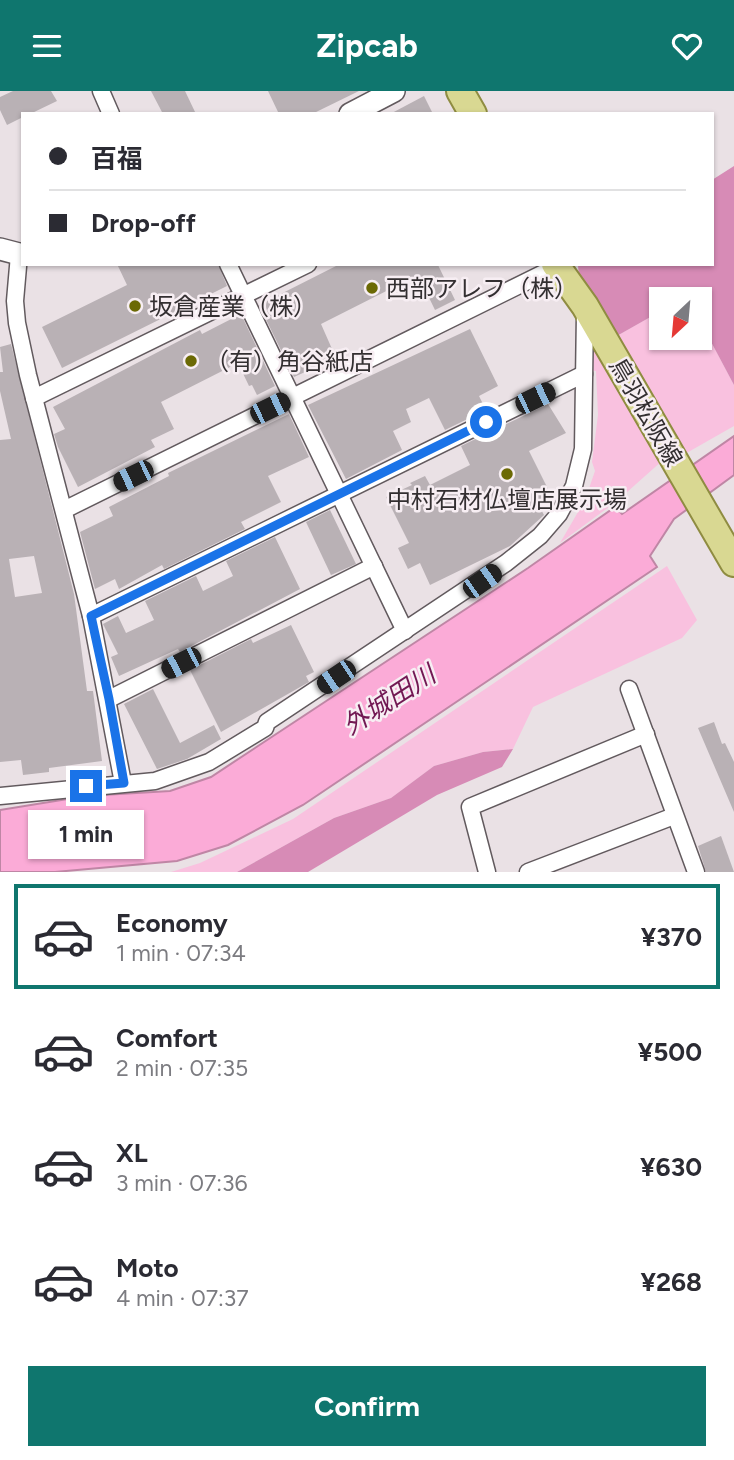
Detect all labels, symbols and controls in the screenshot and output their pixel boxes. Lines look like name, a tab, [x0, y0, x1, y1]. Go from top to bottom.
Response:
icon: menu	[28, 27, 66, 65]
text: Zipcab	[316, 27, 418, 65]
icon: heart	[668, 27, 706, 65]
text: 百福	[91, 143, 143, 175]
text: Drop-off	[91, 207, 196, 239]
place label: 西部アレフ（株）	[386, 274, 578, 303]
marker: 西部アレフ（株）	[364, 280, 380, 296]
north arrow	[649, 287, 712, 350]
map controls	[649, 287, 712, 350]
place label: 坂倉産業（株）	[149, 292, 317, 321]
marker: 坂倉産業（株）	[127, 298, 143, 314]
place label: （有）角谷紙店	[205, 347, 373, 376]
marker: （有）角谷紙店	[183, 353, 199, 369]
street label: 鳥羽松阪線	[603, 353, 689, 471]
car	[512, 379, 559, 417]
car	[247, 389, 294, 427]
route start	[470, 406, 502, 438]
car	[110, 457, 157, 495]
marker: 中村石材仏壇店展示場	[499, 466, 515, 482]
place label: 中村石材仏壇店展示場	[387, 485, 627, 514]
car	[459, 560, 506, 602]
car	[158, 644, 205, 682]
car	[313, 657, 360, 697]
water label: 外城田川	[337, 657, 444, 742]
route end	[70, 770, 102, 802]
callout: 1 min	[28, 811, 144, 859]
text: 1 min	[59, 820, 113, 848]
icon: car	[32, 905, 95, 968]
text: Economy	[116, 907, 228, 939]
text: ¥370	[641, 921, 702, 953]
text: 1 min · 07:34	[116, 939, 246, 967]
icon: car	[32, 1020, 95, 1083]
text: Comfort	[116, 1022, 218, 1054]
text: ¥500	[638, 1036, 702, 1068]
text: 2 min · 07:35	[116, 1054, 248, 1082]
icon: car	[32, 1135, 95, 1198]
text: XL	[116, 1137, 148, 1169]
text: ¥630	[640, 1151, 702, 1183]
text: 3 min · 07:36	[116, 1169, 248, 1197]
icon: car	[32, 1250, 95, 1313]
text: Moto	[116, 1252, 179, 1284]
text: ¥268	[640, 1266, 702, 1298]
text: 4 min · 07:37	[116, 1284, 249, 1312]
button: Confirm	[28, 1366, 706, 1446]

